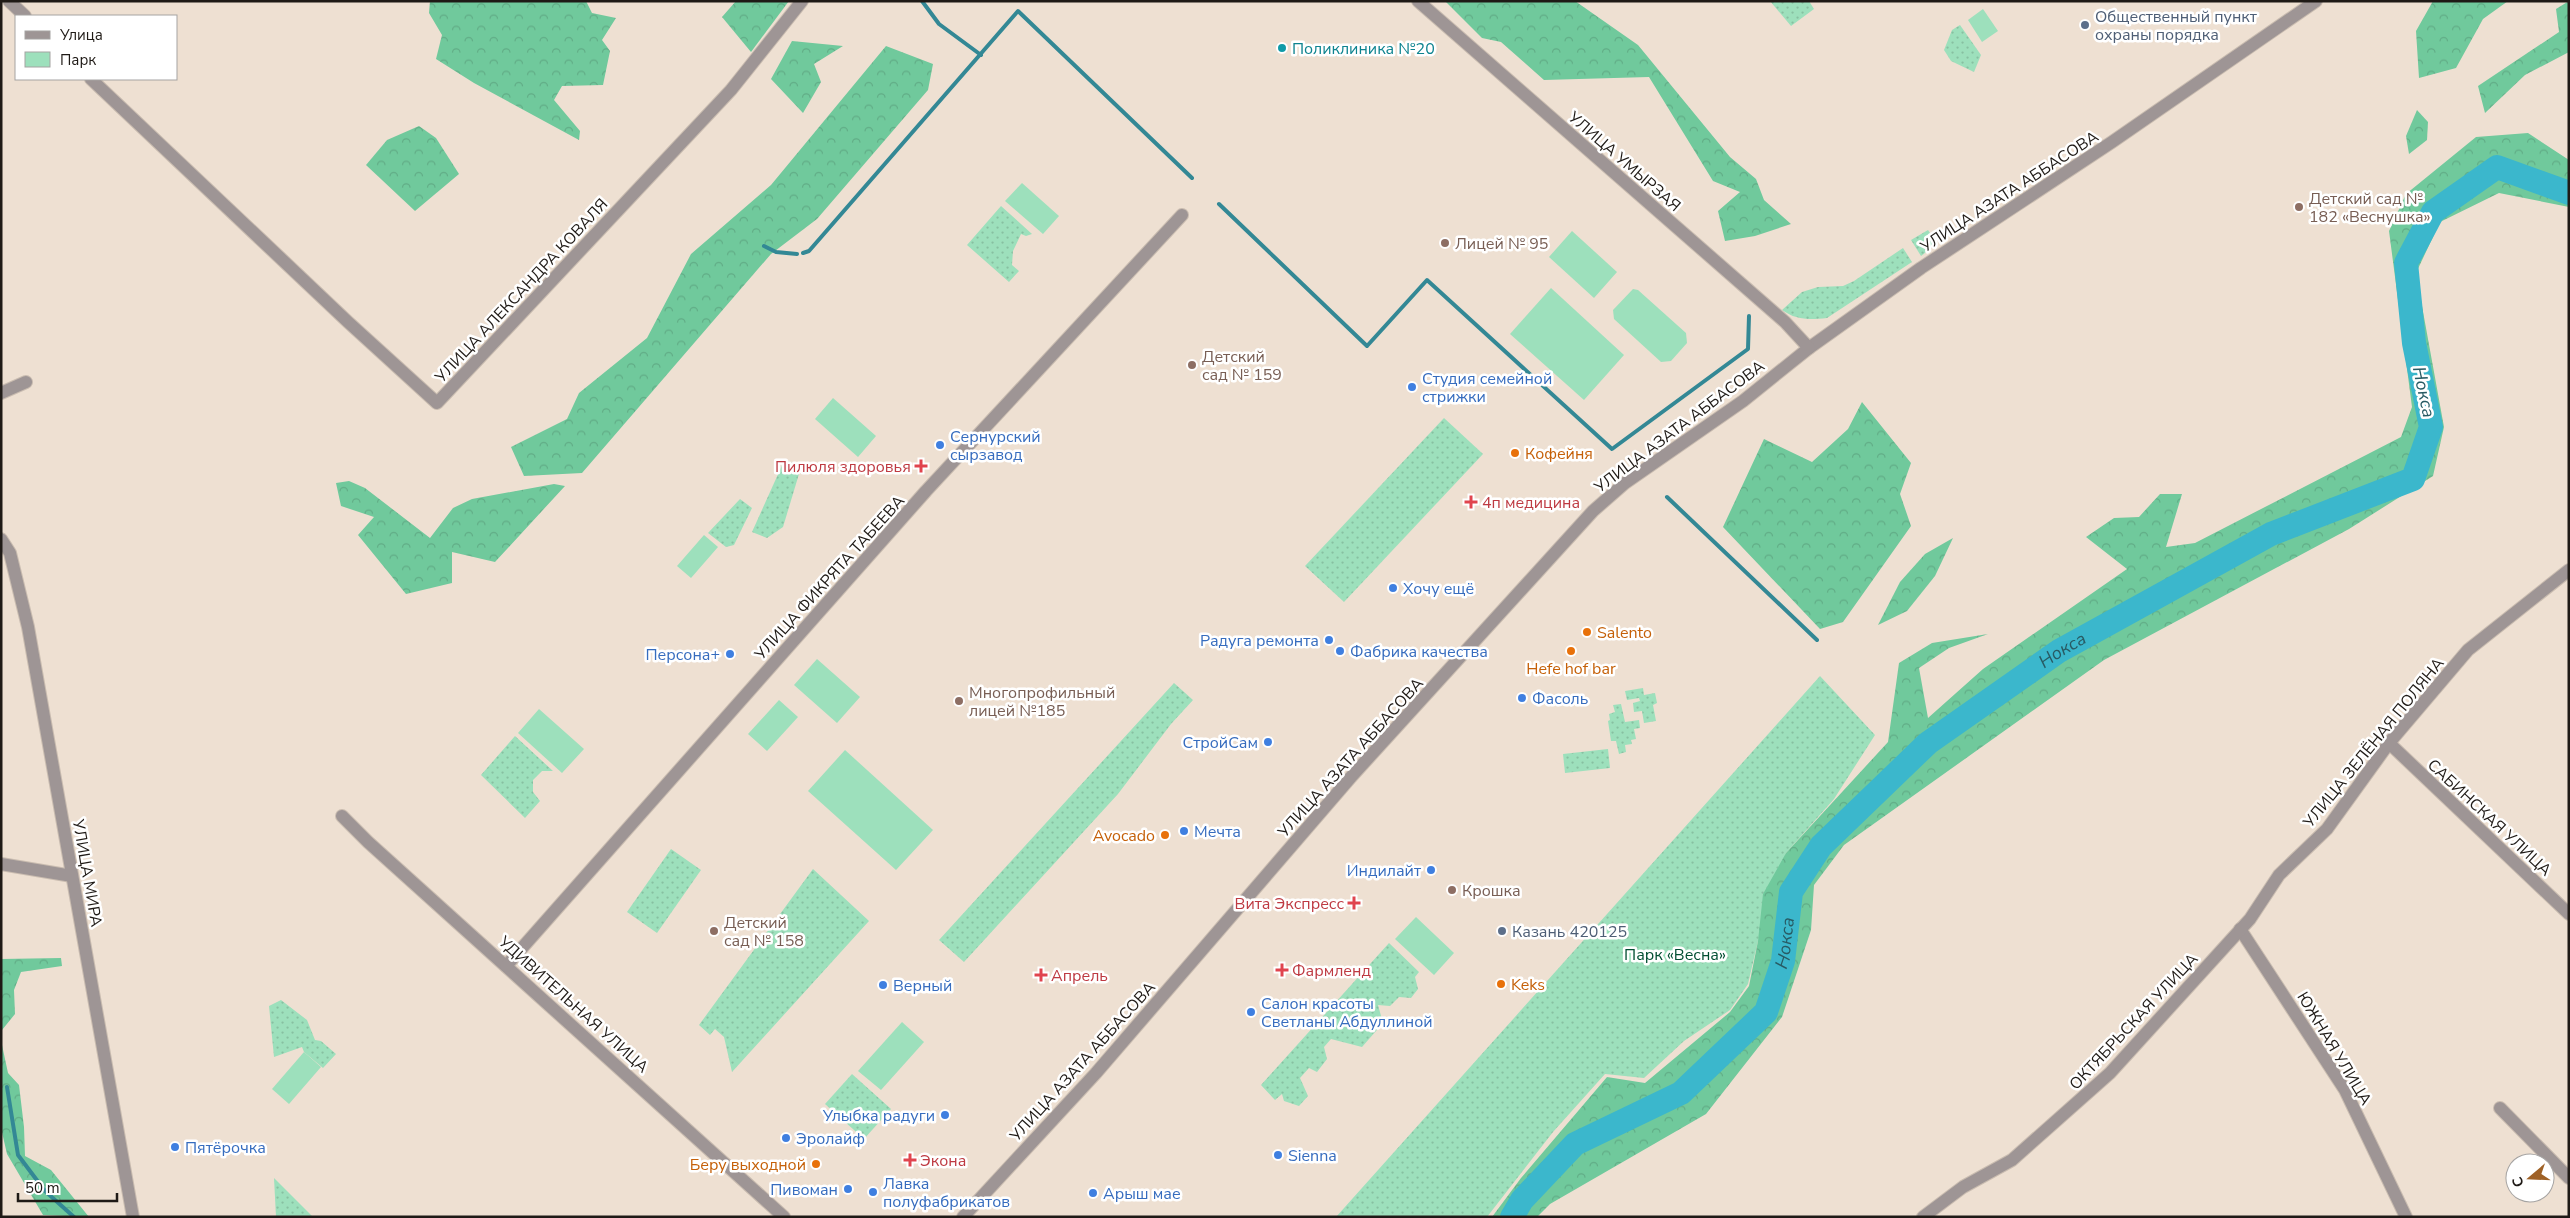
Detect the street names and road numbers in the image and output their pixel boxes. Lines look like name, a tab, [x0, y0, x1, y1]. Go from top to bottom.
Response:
street label: УЛИЦА УМЫРЗАЯ	[1563, 106, 1685, 217]
street label: УЛИЦА АЗАТА АББАСОВА	[1916, 126, 2103, 258]
street label: УЛИЦА АЛЕКСАНДРА КОВАЛЯ	[430, 194, 613, 388]
street label: УЛИЦА АЗАТА АББАСОВА	[1589, 355, 1769, 499]
street label: УЛИЦА ФИКРЯТА ТАБЕЕВА	[749, 490, 910, 665]
street label: УЛИЦА ЗЕЛЁНАЯ ПОЛЯНА	[2298, 653, 2449, 833]
street label: УЛИЦА АЗАТА АББАСОВА	[1272, 673, 1429, 843]
street label: САБИНСКАЯ УЛИЦА	[2422, 754, 2556, 881]
street label: УЛИЦА МИРА	[67, 817, 107, 929]
street label: УДИВИТЕЛЬНАЯ УЛИЦА	[493, 931, 653, 1078]
street label: ОКТЯБРЬСКАЯ УЛИЦА	[2064, 948, 2203, 1095]
street label: УЛИЦА АЗАТА АББАСОВА	[1004, 977, 1161, 1147]
street label: ЮЖНАЯ УЛИЦА	[2292, 988, 2377, 1110]

